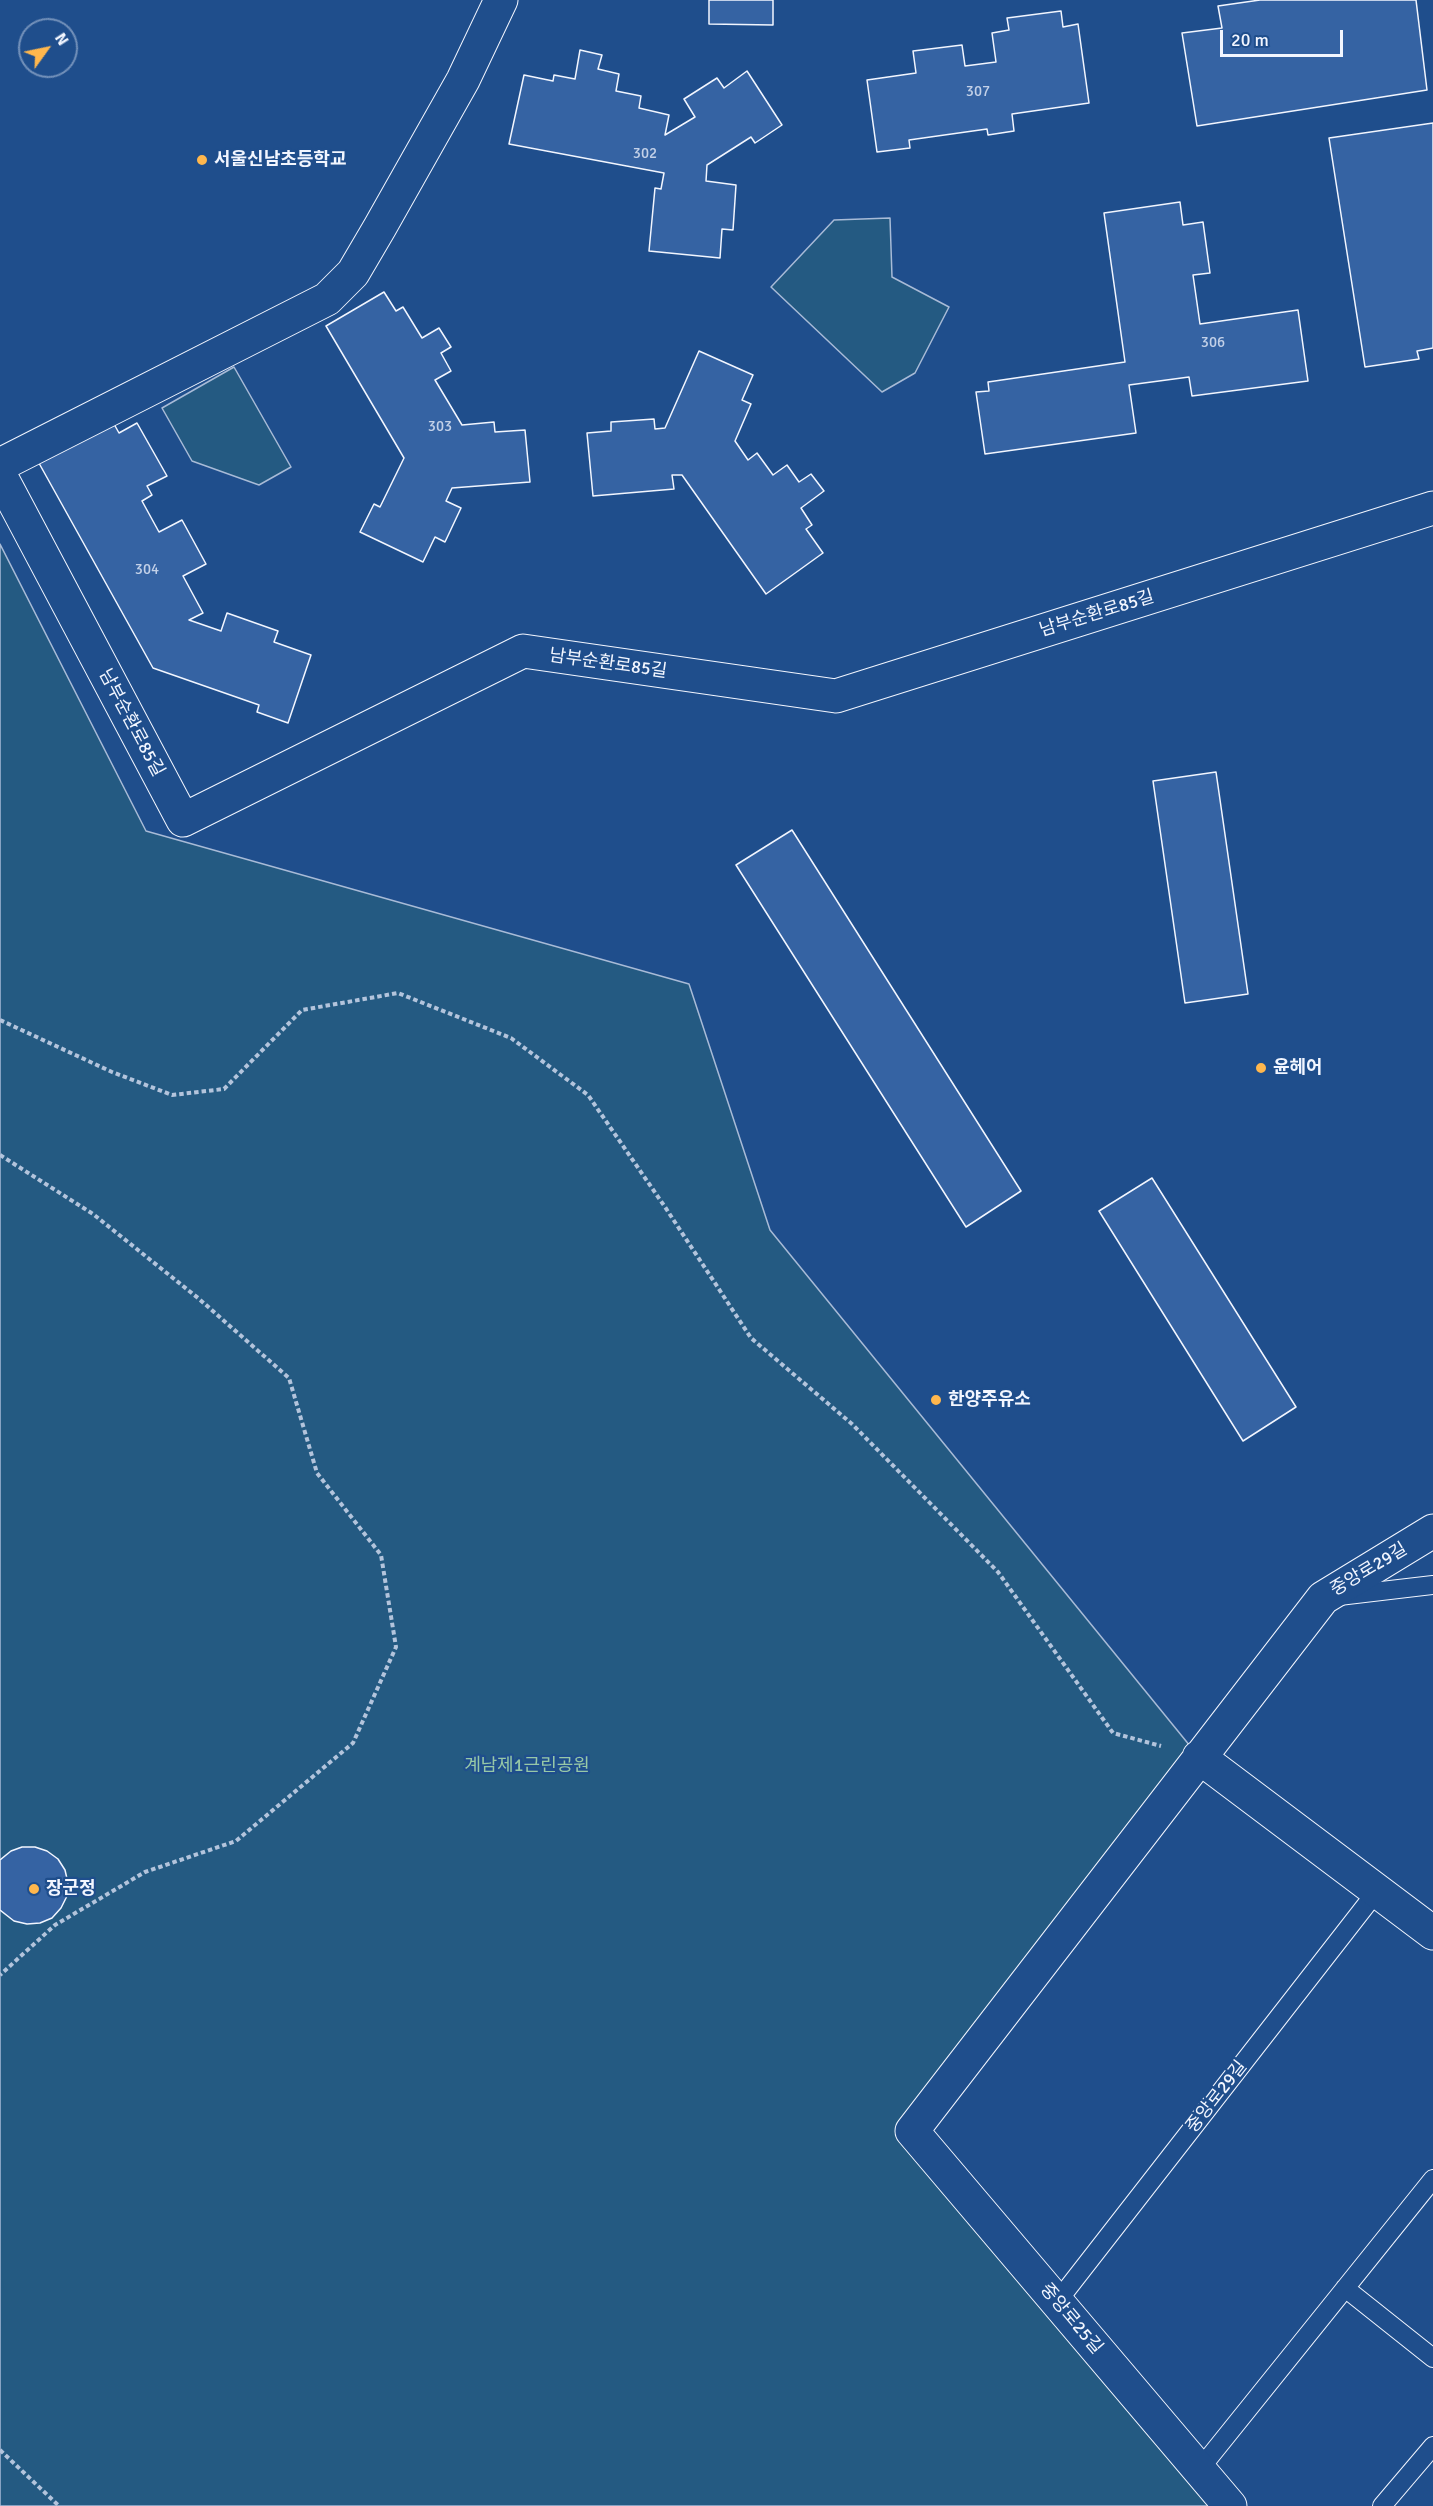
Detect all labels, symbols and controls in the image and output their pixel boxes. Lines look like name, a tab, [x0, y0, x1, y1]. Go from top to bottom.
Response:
north arrow	[18, 18, 78, 78]
scale bar	[1223, 18, 1346, 56]
text: N	[50, 29, 73, 49]
text: 20 m	[1231, 29, 1269, 51]
house number: 307	[966, 83, 990, 101]
house number: 302	[633, 145, 657, 163]
place label: 서울신남초등학교	[214, 149, 346, 171]
marker: 서울신남초등학교	[195, 153, 209, 167]
house number: 306	[1201, 334, 1225, 352]
house number: 303	[428, 418, 452, 436]
house number: 304	[135, 561, 159, 579]
street label: 남부순환로85길	[1037, 586, 1157, 642]
street label: 남부순환로85길	[548, 645, 668, 683]
street label: 남부순환로85길	[94, 665, 168, 781]
place label: 윤헤어	[1273, 1057, 1323, 1079]
marker: 윤헤어	[1254, 1061, 1268, 1075]
place label: 한양주유소	[948, 1389, 1031, 1411]
marker: 한양주유소	[929, 1393, 943, 1407]
street label: 중앙로29길	[1327, 1539, 1411, 1601]
park label: 계남제1근린공원	[464, 1755, 590, 1777]
place label: 장군정	[46, 1878, 96, 1900]
marker: 장군정	[27, 1882, 41, 1896]
street label: 중앙로29길	[1182, 2057, 1252, 2137]
street label: 중앙로25길	[1035, 2279, 1107, 2359]

